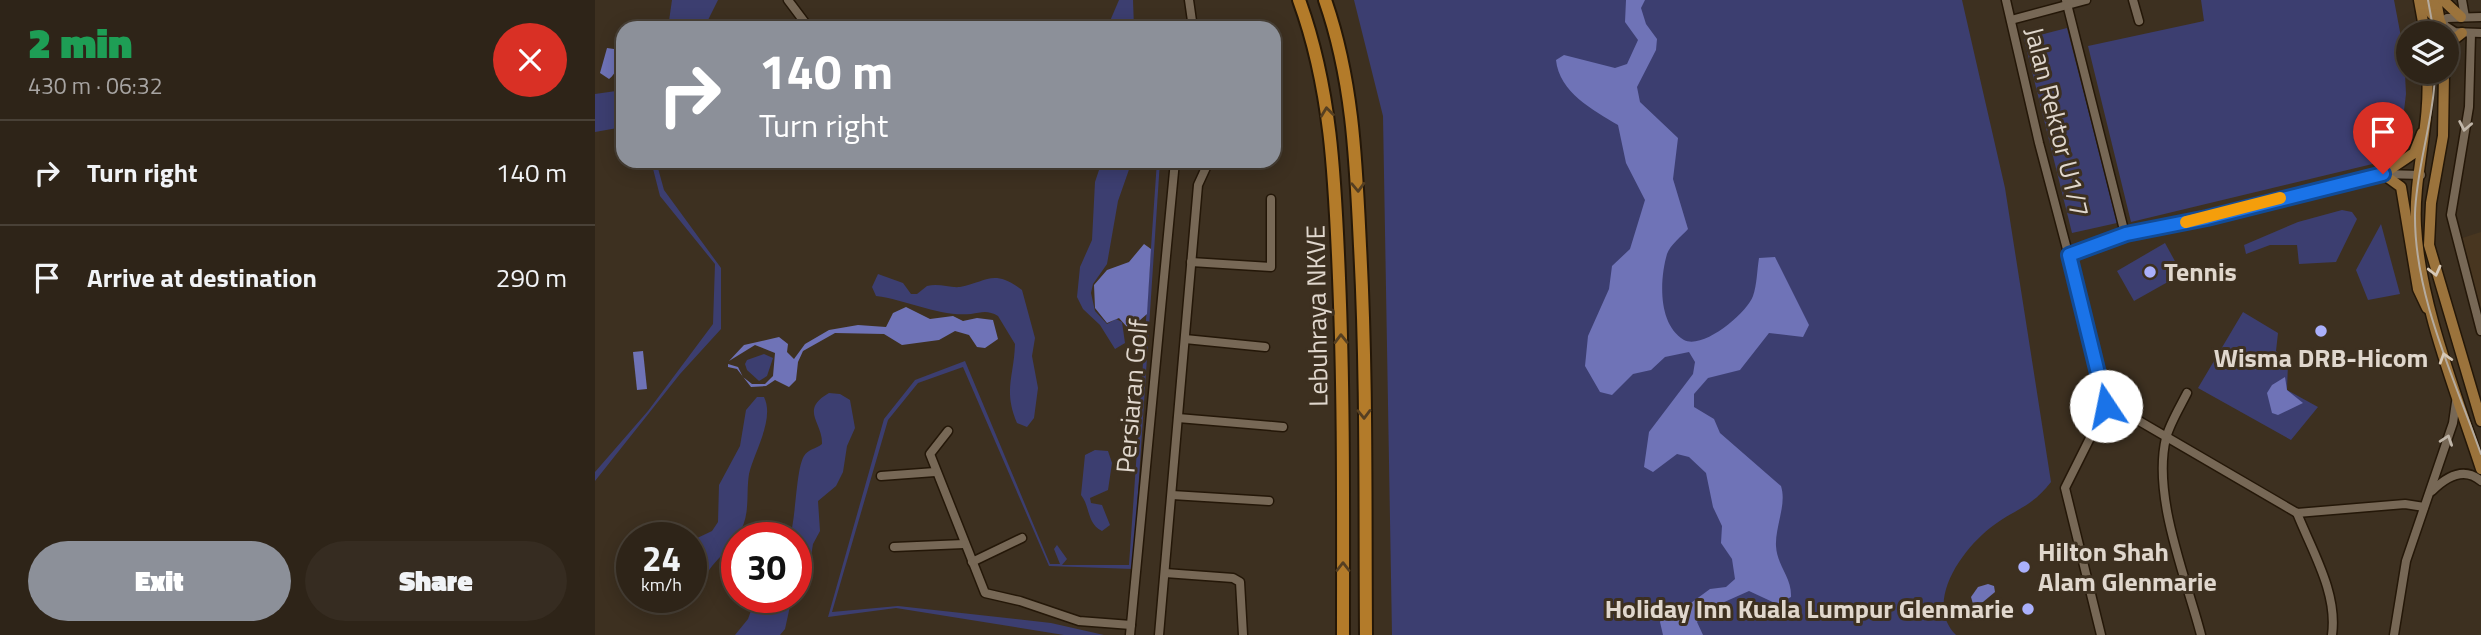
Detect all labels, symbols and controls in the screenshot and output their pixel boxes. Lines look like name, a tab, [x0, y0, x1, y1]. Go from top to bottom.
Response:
text: 2 min	[28, 10, 132, 74]
map controls	[2396, 21, 2459, 84]
button: layers	[2396, 21, 2459, 84]
button: close	[493, 23, 567, 97]
street label: Jalan Rektor U1/7	[2015, 23, 2100, 221]
text: 140 m	[759, 33, 893, 108]
icon: right	[644, 49, 735, 140]
text: 430 m · 06:32	[28, 68, 163, 103]
text: Turn right	[759, 101, 888, 149]
pin	[2353, 102, 2413, 174]
one-way arrow	[1320, 107, 1335, 118]
icon: arrive	[2364, 113, 2402, 151]
one-way arrow	[2459, 120, 2474, 132]
text: Turn right	[87, 153, 198, 192]
text: 140 m	[496, 153, 567, 192]
icon: right	[28, 154, 66, 192]
one-way arrow	[1350, 182, 1365, 193]
street label: Lebuhraya NKVE	[1295, 225, 1338, 407]
place label: Tennis	[2164, 252, 2237, 291]
text: Arrive at destination	[87, 258, 317, 297]
text: 290 m	[496, 258, 567, 297]
icon: arrive	[28, 259, 66, 297]
marker: Tennis	[2142, 264, 2158, 280]
one-way arrow	[2427, 265, 2441, 277]
street label: Persiaran Golf	[1105, 317, 1158, 475]
marker: Wisma DRB-Hicom	[2313, 323, 2329, 339]
one-way arrow	[1333, 334, 1349, 344]
place label: Wisma DRB-Hicom	[2214, 338, 2428, 377]
one-way arrow	[2439, 352, 2454, 364]
position arrow	[2069, 369, 2143, 443]
one-way arrow	[1356, 410, 1372, 420]
one-way arrow	[2439, 435, 2453, 447]
speed limit sign: 30	[721, 522, 812, 613]
text: 24	[642, 531, 681, 585]
place label: Hilton Shah Alam Glenmarie	[2038, 532, 2217, 601]
button: Exit	[28, 541, 291, 621]
button: Share	[305, 541, 567, 621]
marker: Hilton Shah Alam Glenmarie	[2016, 559, 2032, 575]
one-way arrow	[1335, 561, 1351, 572]
text: km/h	[641, 571, 682, 598]
place label: Holiday Inn Kuala Lumpur Glenmarie	[1605, 589, 2014, 628]
marker: Holiday Inn Kuala Lumpur Glenmarie	[2020, 601, 2036, 617]

